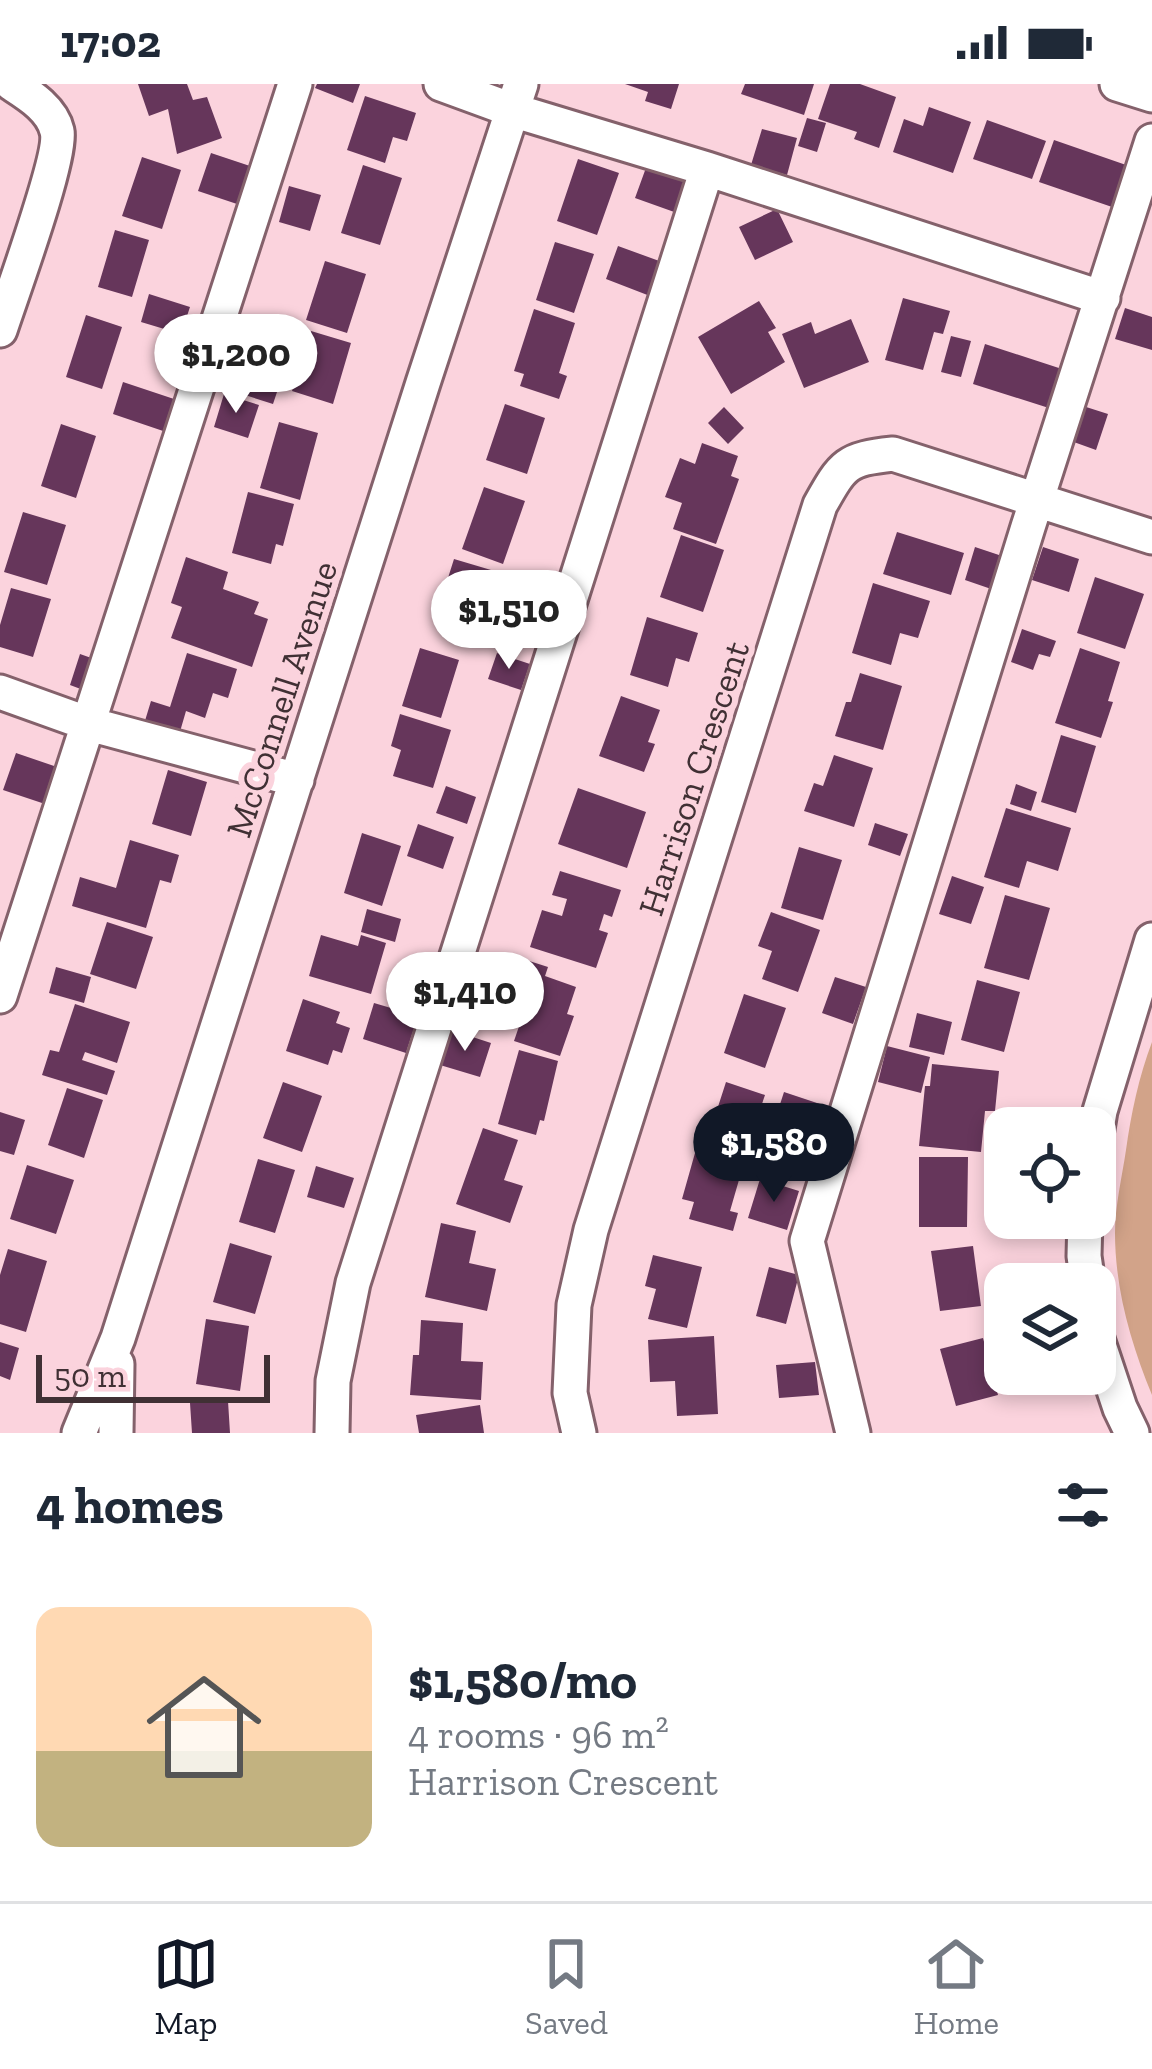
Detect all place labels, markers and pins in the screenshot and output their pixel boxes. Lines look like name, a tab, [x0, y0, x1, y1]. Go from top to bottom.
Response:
pin: $1,200	[138, 314, 334, 416]
pin: $1,510	[411, 570, 607, 672]
pin: $1,410	[367, 952, 563, 1054]
pin: $1,580	[676, 1103, 872, 1205]

